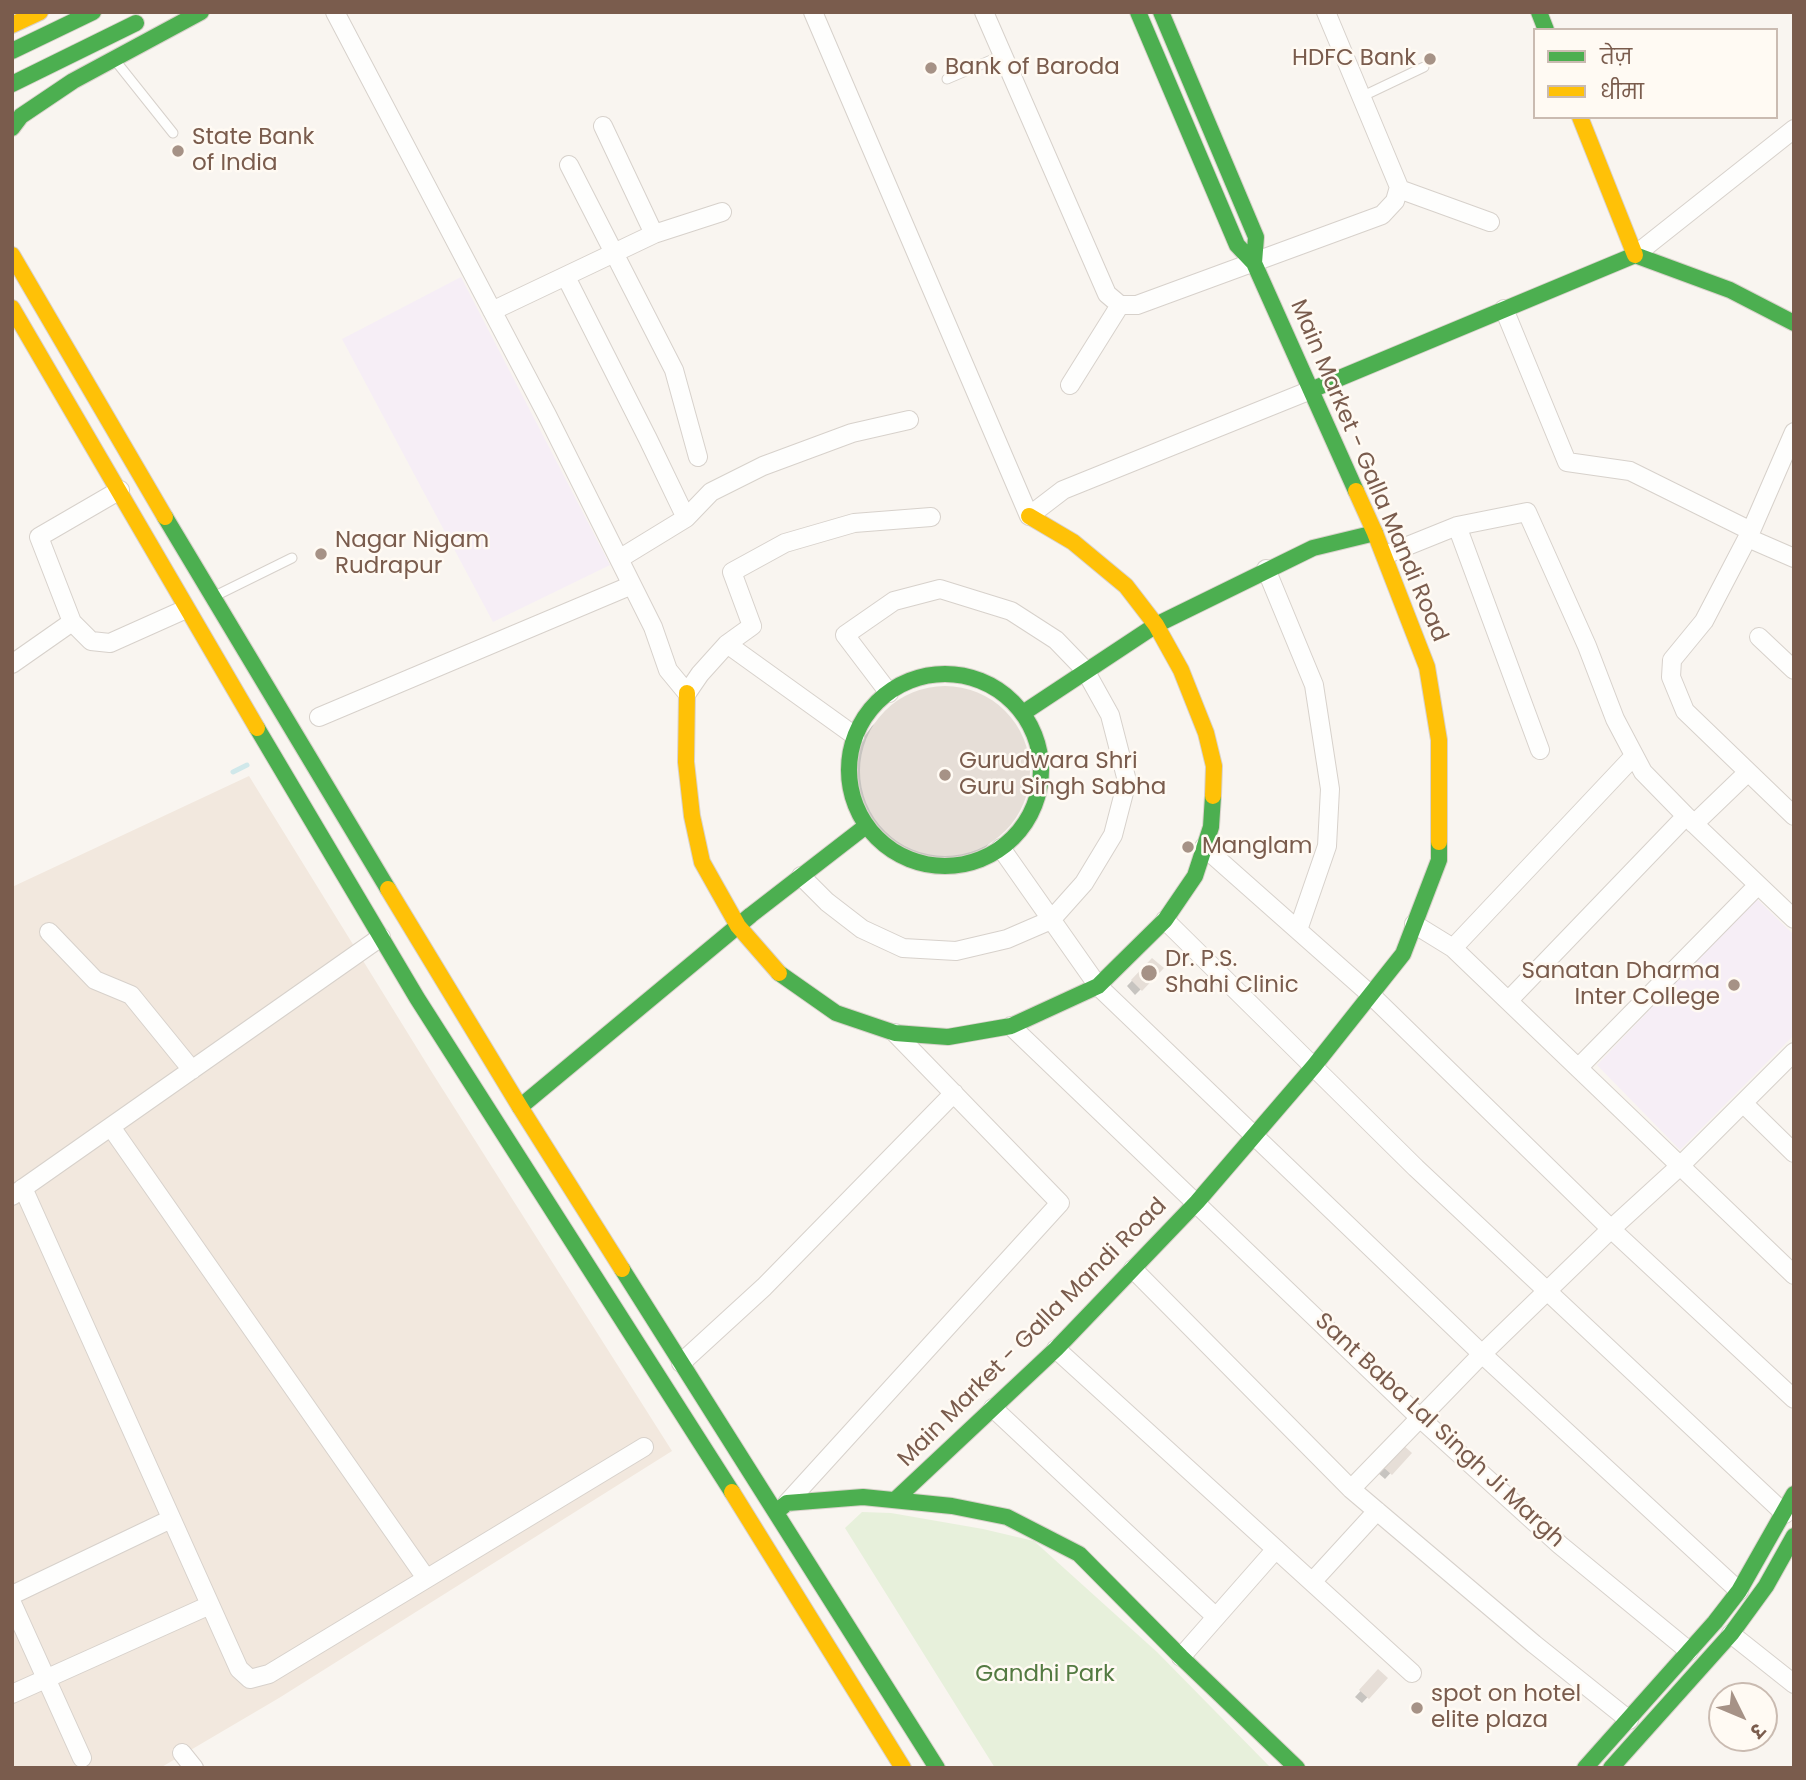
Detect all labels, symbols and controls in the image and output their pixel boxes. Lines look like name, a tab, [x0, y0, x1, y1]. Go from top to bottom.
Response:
legend	[1533, 28, 1778, 119]
text: तेज़	[1600, 42, 1632, 71]
place label: HDFC Bank	[1292, 45, 1416, 73]
marker: HDFC Bank	[1422, 51, 1438, 67]
place label: Bank of Baroda	[945, 54, 1120, 82]
marker: Bank of Baroda	[923, 60, 939, 76]
text: धीमा	[1600, 77, 1644, 106]
place label: State Bank of India	[192, 124, 314, 178]
marker: State Bank of India	[170, 143, 186, 159]
street label: Main Market - Galla Mandi Road	[1283, 296, 1453, 646]
place label: Nagar Nigam Rudrapur	[335, 527, 489, 581]
marker: Nagar Nigam Rudrapur	[313, 546, 329, 562]
place label: Gurudwara Shri Guru Singh Sabha	[959, 748, 1166, 802]
marker: Gurudwara Shri Guru Singh Sabha	[937, 767, 953, 783]
place label: Manglam	[1202, 833, 1313, 861]
marker: Manglam	[1180, 839, 1196, 855]
place label: Dr. P.S. Shahi Clinic	[1165, 946, 1299, 1000]
place label: Sanatan Dharma Inter College	[1522, 958, 1720, 1012]
marker: Dr. P.S. Shahi Clinic	[1139, 963, 1159, 983]
marker: Sanatan Dharma Inter College	[1726, 977, 1742, 993]
street label: Main Market - Galla Mandi Road	[893, 1193, 1173, 1473]
street label: Sant Baba Lal Singh Ji Margh	[1309, 1308, 1569, 1554]
park label: Gandhi Park	[975, 1661, 1115, 1689]
place label: spot on hotel elite plaza	[1431, 1681, 1581, 1735]
north arrow	[1708, 1682, 1778, 1752]
marker: spot on hotel elite plaza	[1409, 1700, 1425, 1716]
text: उ	[1744, 1717, 1771, 1743]

